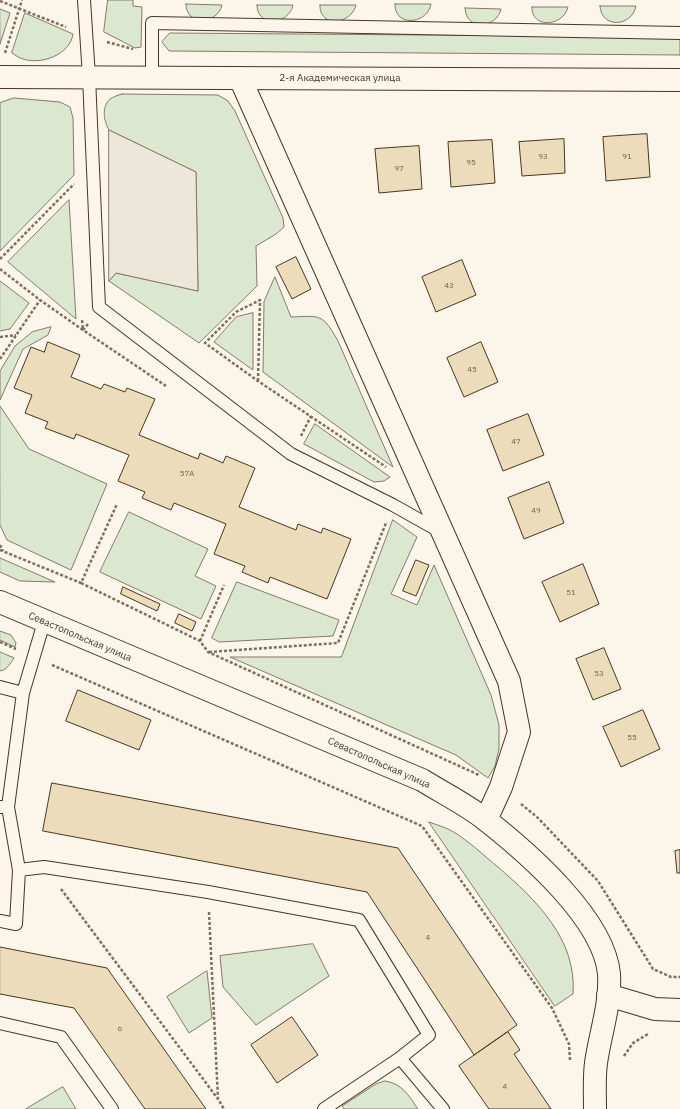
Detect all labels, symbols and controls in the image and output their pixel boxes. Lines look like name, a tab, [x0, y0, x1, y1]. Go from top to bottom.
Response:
street label: 2-я Академическая улица	[279, 72, 401, 84]
house number: 93	[538, 152, 548, 162]
house number: 91	[622, 152, 632, 162]
house number: 95	[466, 158, 476, 168]
house number: 97	[394, 164, 404, 174]
house number: 43	[444, 281, 454, 291]
house number: 45	[467, 365, 477, 375]
house number: 47	[511, 437, 521, 447]
house number: 57А	[180, 469, 194, 479]
house number: 49	[531, 506, 541, 516]
house number: 51	[566, 588, 576, 598]
street label: Севастопольская улица	[26, 610, 134, 664]
house number: 53	[594, 669, 604, 679]
house number: 55	[627, 733, 637, 743]
street label: Севастопольская улица	[326, 735, 432, 791]
house number: 4	[426, 933, 430, 943]
house number: 6	[118, 1024, 122, 1034]
house number: 4	[503, 1082, 507, 1092]

